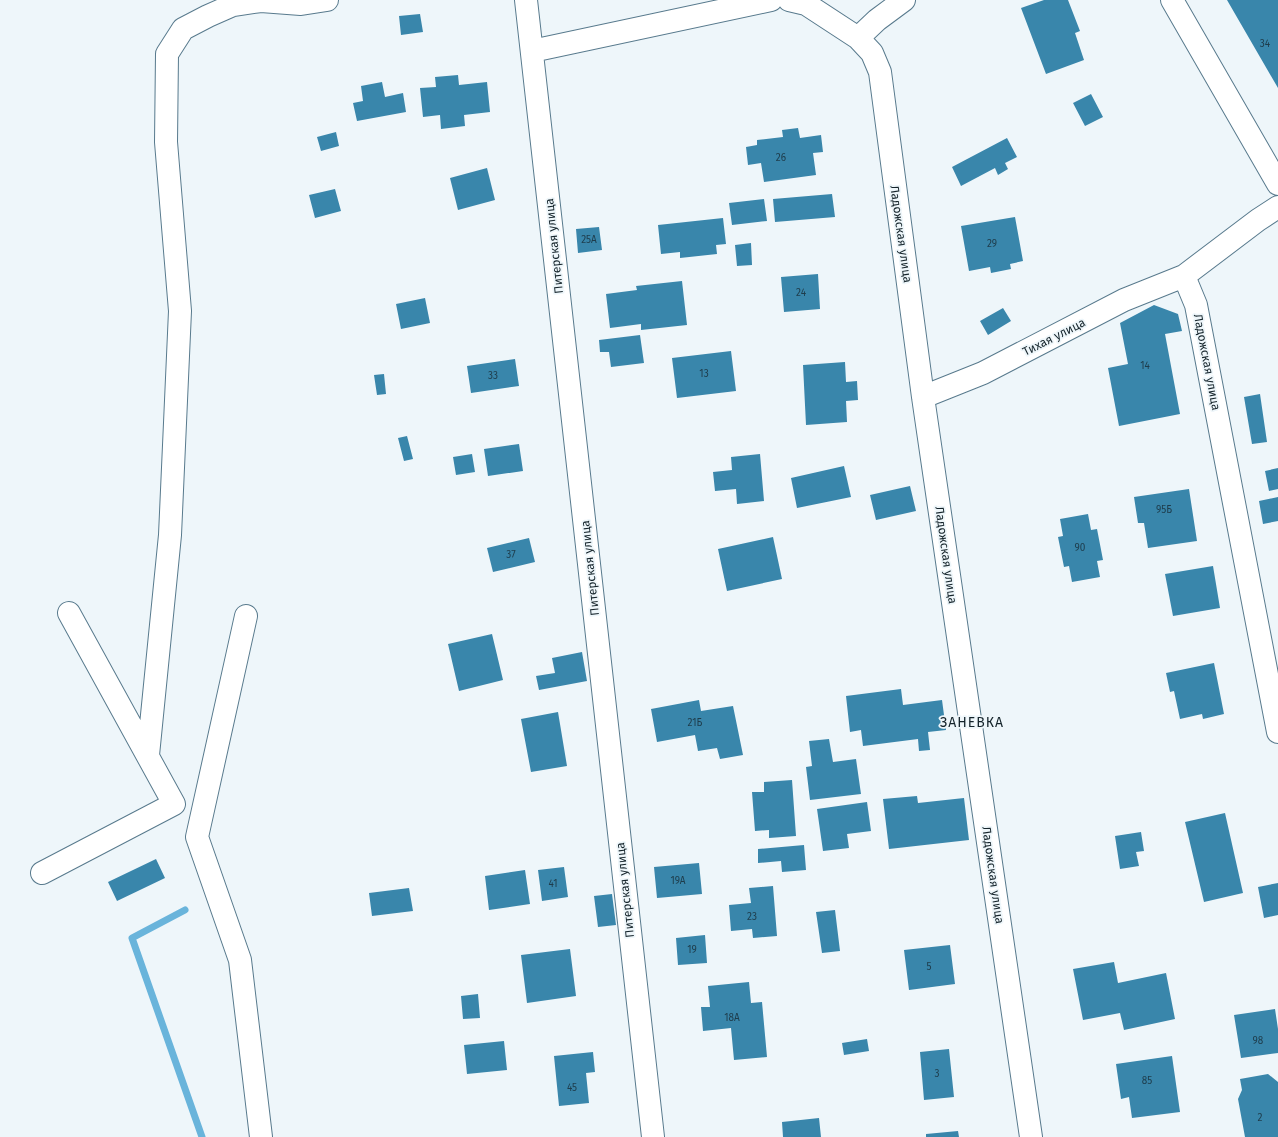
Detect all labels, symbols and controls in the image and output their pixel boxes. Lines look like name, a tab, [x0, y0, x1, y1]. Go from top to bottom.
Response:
house number: 34	[1260, 38, 1271, 50]
house number: 26	[776, 152, 786, 164]
street label: Ладожская улица	[887, 184, 915, 284]
street label: Питерская улица	[542, 198, 566, 294]
house number: 25А	[581, 234, 597, 246]
house number: 29	[987, 238, 997, 250]
house number: 24	[796, 287, 807, 299]
street label: Ладожская улица	[1191, 313, 1223, 411]
street label: Тихая улица	[1020, 315, 1088, 359]
house number: 14	[1140, 360, 1151, 372]
house number: 13	[699, 368, 709, 380]
house number: 33	[488, 370, 498, 382]
house number: 95Б	[1156, 504, 1172, 516]
street label: Ладожская улица	[932, 505, 960, 605]
street label: Питерская улица	[578, 520, 602, 616]
house number: 90	[1075, 542, 1086, 554]
house number: 37	[506, 549, 516, 561]
district label: ЗАНЕВКА	[940, 714, 1004, 731]
house number: 21Б	[688, 717, 703, 729]
street label: Ладожская улица	[979, 825, 1007, 925]
street label: Питерская улица	[613, 842, 637, 938]
house number: 19А	[670, 875, 686, 887]
house number: 41	[548, 878, 558, 890]
house number: 23	[747, 911, 757, 923]
house number: 19	[687, 944, 697, 956]
house number: 5	[926, 961, 932, 973]
house number: 18А	[724, 1012, 740, 1024]
house number: 98	[1253, 1035, 1264, 1047]
house number: 3	[935, 1068, 940, 1080]
house number: 85	[1142, 1075, 1152, 1087]
house number: 45	[567, 1082, 577, 1094]
house number: 2	[1258, 1112, 1263, 1124]

